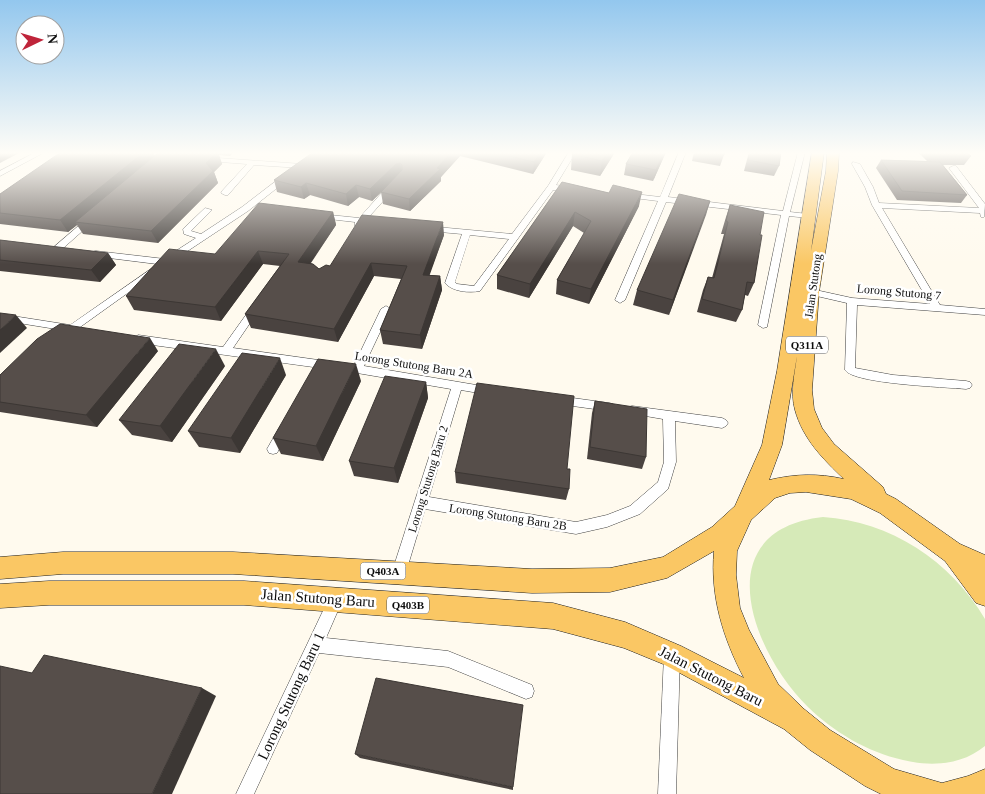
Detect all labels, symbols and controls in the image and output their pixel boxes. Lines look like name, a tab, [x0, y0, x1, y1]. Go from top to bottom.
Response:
north arrow	[15, 15, 65, 65]
text: N	[45, 33, 60, 45]
street label: Jalan Stutong	[802, 253, 824, 319]
street label: Lorong Stutong 7	[856, 281, 942, 303]
road number: Q311A	[786, 336, 828, 354]
street label: Lorong Stutong Baru 2A	[354, 349, 475, 381]
street label: Lorong Stutong Baru 2	[405, 424, 451, 534]
street label: Lorong Stutong Baru 2B	[448, 501, 568, 533]
road number: Q403A	[360, 562, 406, 580]
street label: Jalan Stutong Baru	[261, 586, 376, 610]
road number: Q403B	[387, 596, 429, 614]
street label: Lorong Stutong Baru 1	[254, 630, 328, 762]
street label: Jalan Stutong Baru	[657, 643, 766, 709]

